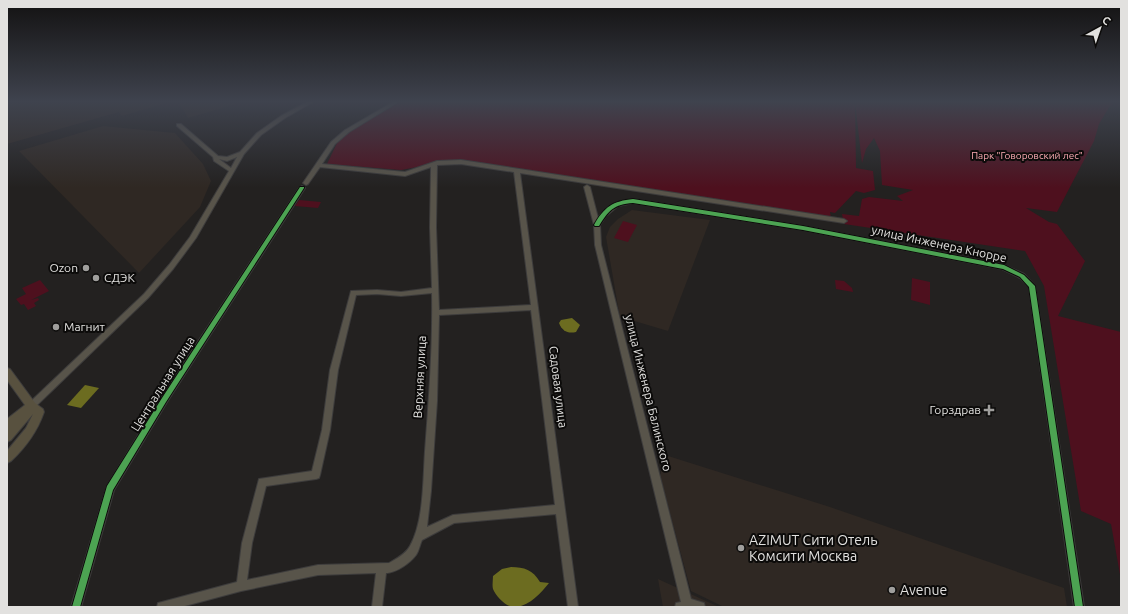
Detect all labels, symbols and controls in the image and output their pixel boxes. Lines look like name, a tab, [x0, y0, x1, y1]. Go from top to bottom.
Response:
north arrow	[1080, 8, 1120, 48]
text: С	[1100, 13, 1113, 27]
park label: Парк "Говоровский лес"	[971, 150, 1083, 161]
street label: улица Инженера Кнорре	[870, 223, 1008, 264]
place label: Ozon	[49, 261, 78, 274]
marker: Ozon	[81, 263, 91, 273]
place label: СДЭК	[104, 271, 135, 284]
marker: СДЭК	[91, 273, 101, 283]
street label: улица Инженера Балинского	[623, 313, 674, 473]
place label: Магнит	[64, 320, 106, 333]
marker: Магнит	[51, 322, 61, 332]
street label: Центральная улица	[128, 334, 197, 433]
street label: Верхняя улица	[411, 335, 428, 419]
street label: Садовая улица	[547, 345, 570, 429]
place label: Горздрав	[930, 403, 981, 416]
marker: Горздрав	[984, 405, 994, 415]
place label: AZIMUT Сити Отель Комсити Москва	[749, 532, 877, 564]
marker: AZIMUT Сити Отель Комсити Москва	[736, 543, 746, 553]
place label: Avenue	[900, 582, 947, 598]
marker: Avenue	[887, 585, 897, 595]

